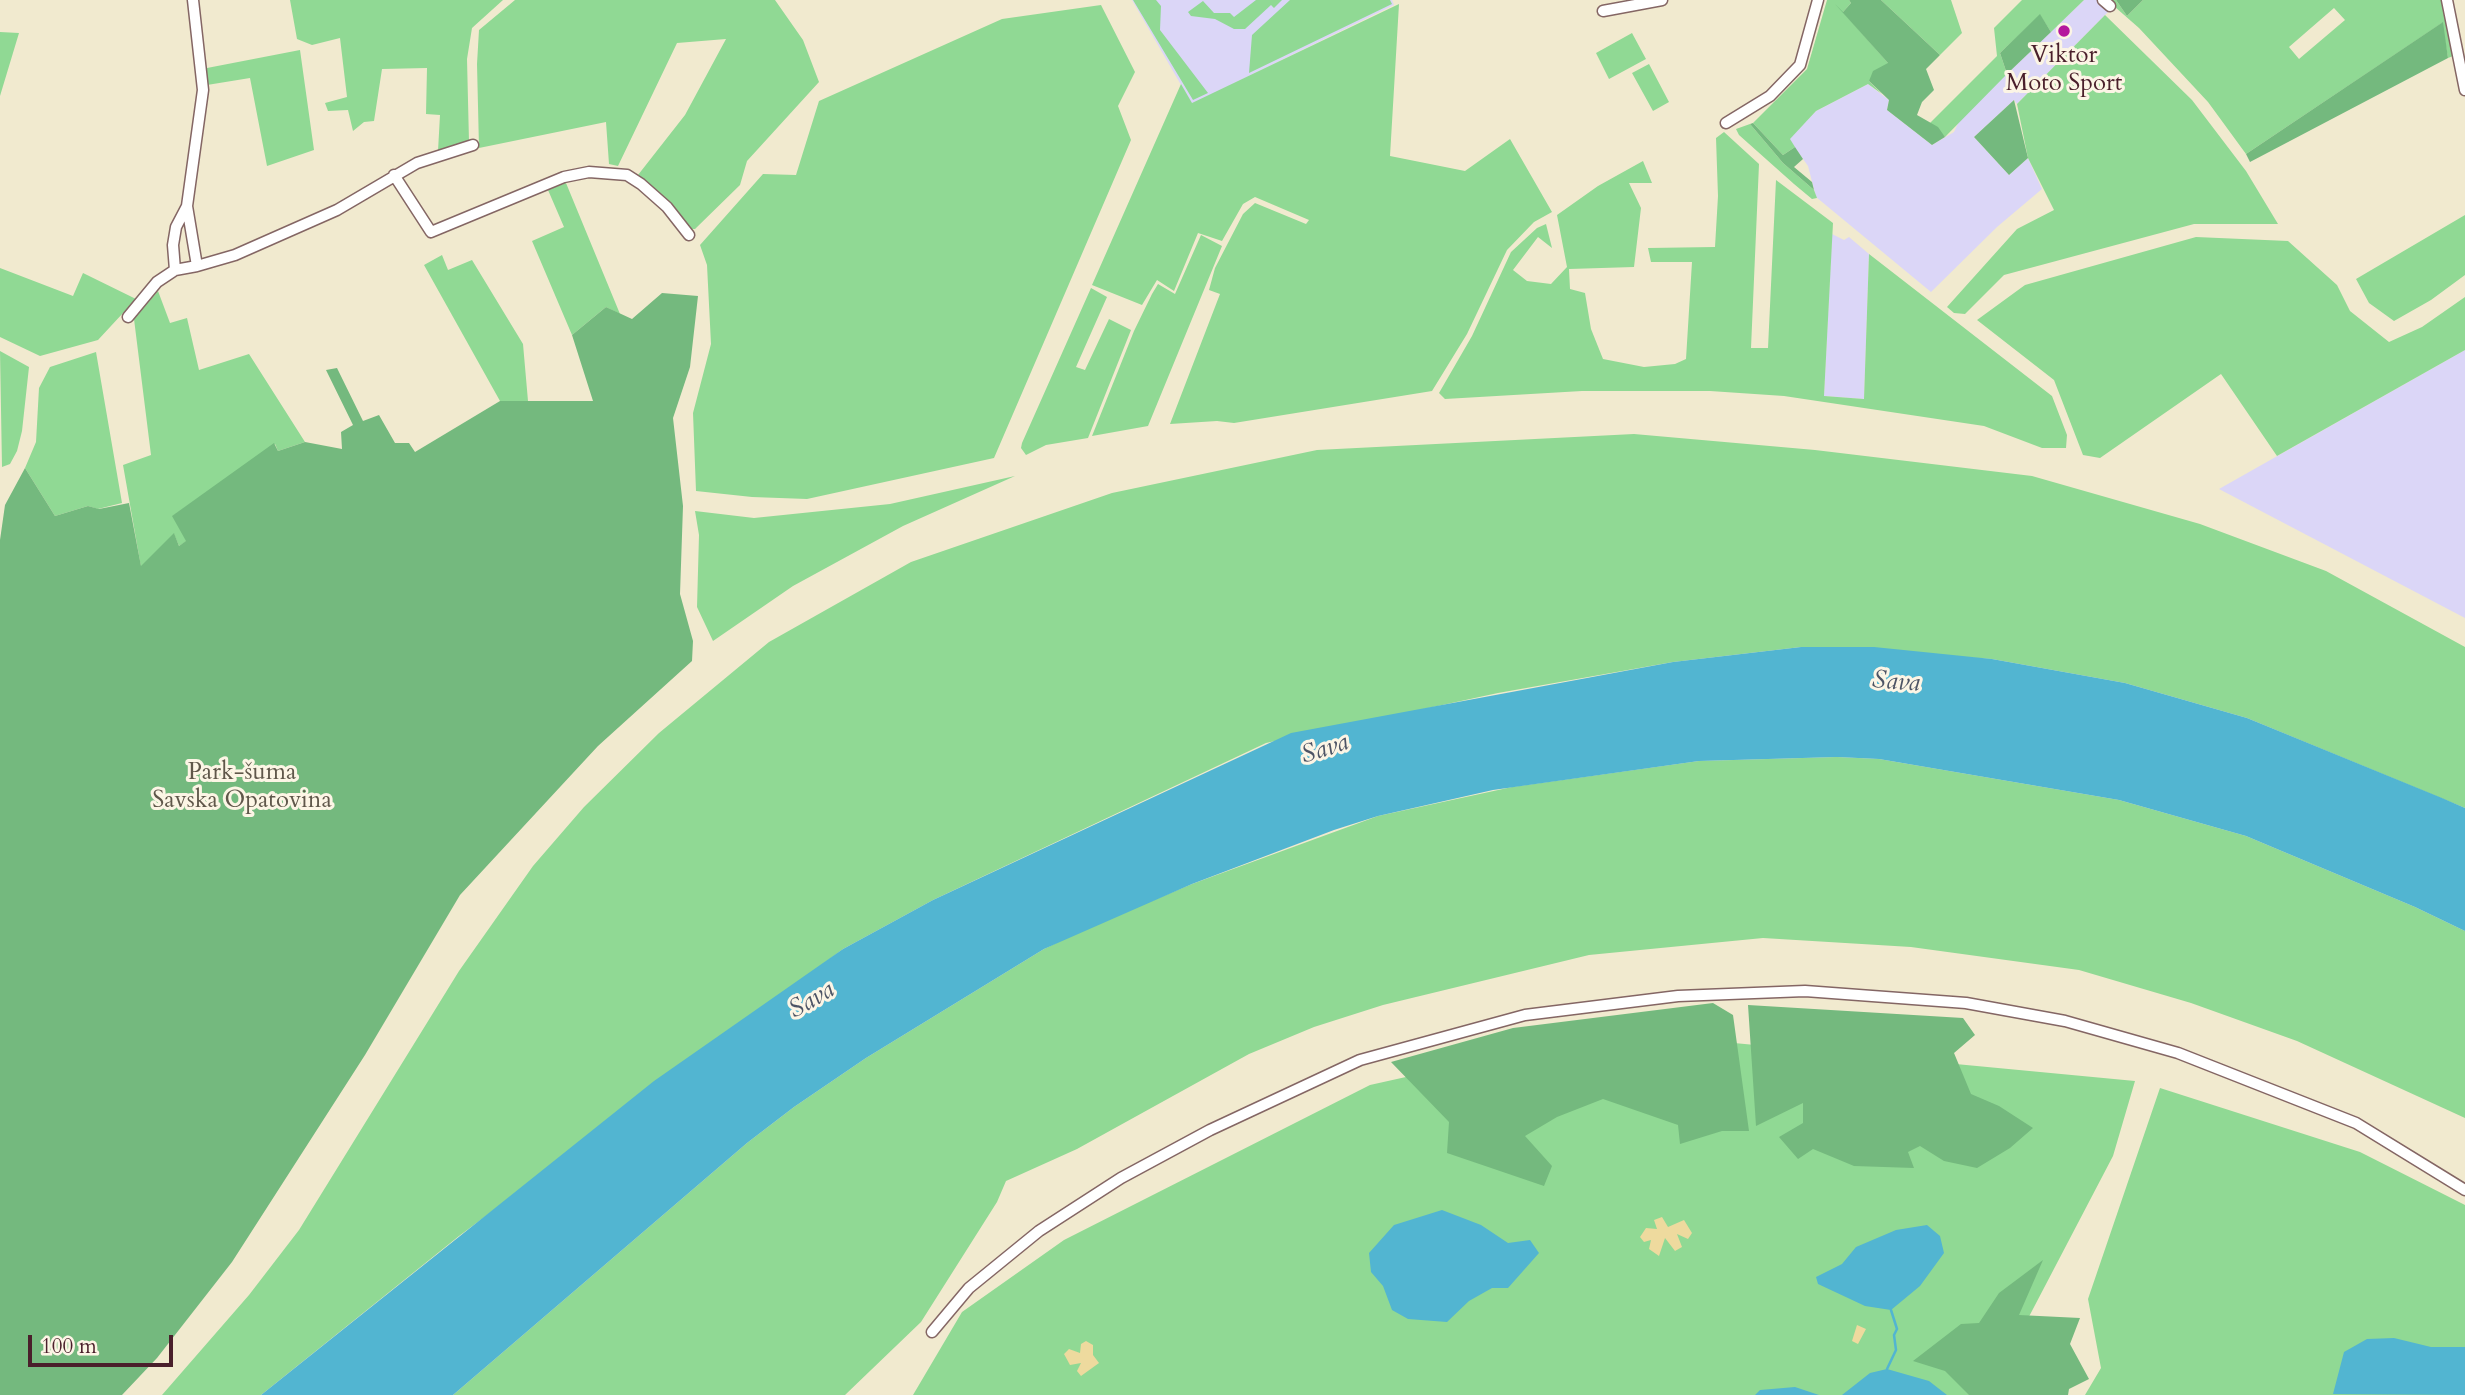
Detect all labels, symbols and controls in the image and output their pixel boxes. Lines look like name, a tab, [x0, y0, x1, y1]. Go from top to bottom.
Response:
marker: Viktor Moto Sport	[2056, 23, 2072, 39]
place label: Viktor Moto Sport	[2006, 42, 2122, 98]
water label: Sava	[1871, 666, 1921, 700]
water label: Sava	[1297, 728, 1353, 772]
park label: Park-šuma Savska Opatovina	[152, 759, 332, 815]
water label: Sava	[783, 975, 841, 1027]
scale bar	[32, 1322, 177, 1366]
text: 100 m	[41, 1332, 97, 1361]

